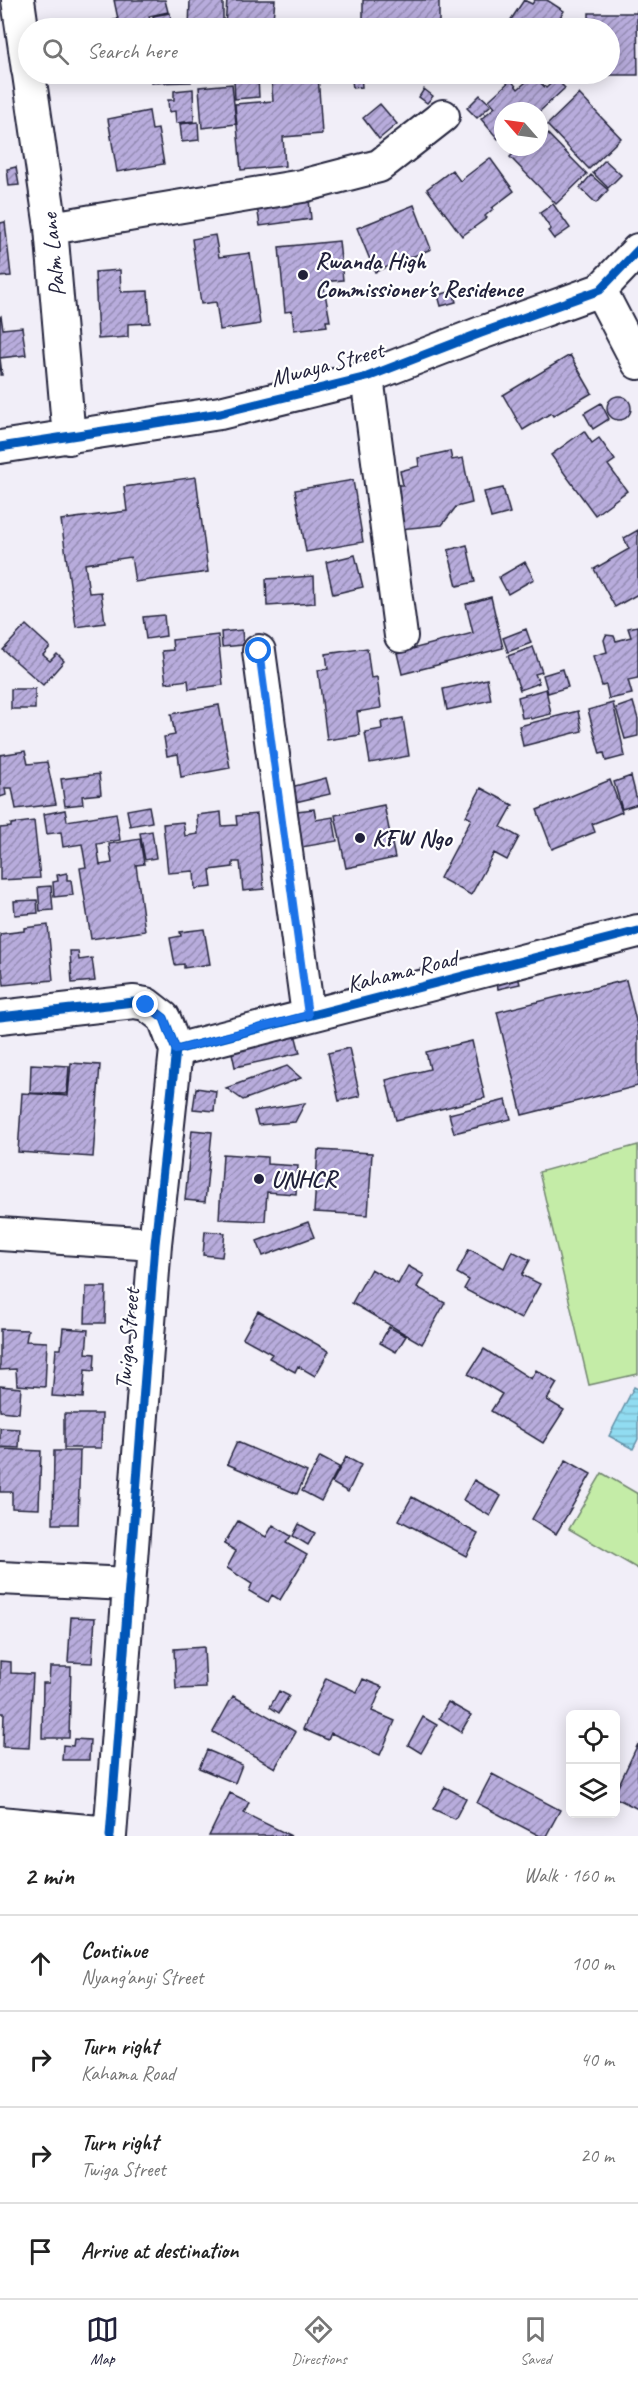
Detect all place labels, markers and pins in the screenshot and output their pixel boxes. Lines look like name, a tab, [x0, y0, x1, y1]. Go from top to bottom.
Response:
place label: Rwanda High Commissioner's Residence	[315, 246, 524, 304]
marker: Rwanda High Commissioner's Residence	[296, 268, 310, 282]
place label: KFW Ngo	[372, 823, 454, 853]
marker: KFW Ngo	[353, 831, 367, 845]
place label: UNHCR	[271, 1164, 340, 1194]
marker: UNHCR	[252, 1172, 266, 1186]

